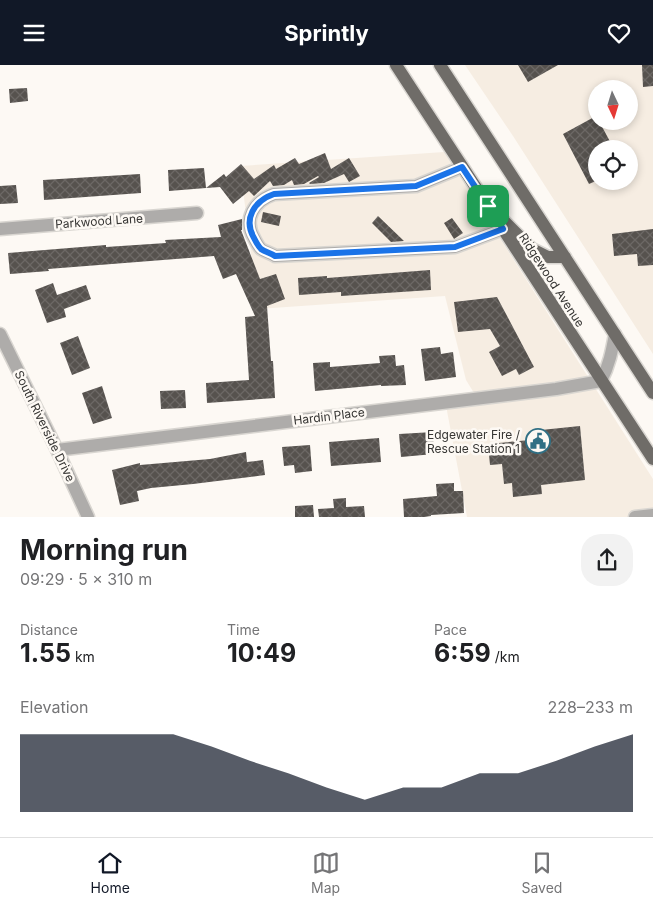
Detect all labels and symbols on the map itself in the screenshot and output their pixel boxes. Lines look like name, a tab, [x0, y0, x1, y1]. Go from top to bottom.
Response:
north arrow	[588, 80, 638, 130]
pin	[467, 185, 509, 227]
street label: Parkwood Lane	[55, 210, 143, 232]
street label: Ridgewood Avenue	[516, 230, 588, 330]
street label: South Riverside Drive	[12, 368, 78, 484]
street label: Hardin Place	[292, 404, 366, 428]
place label: Edgewater Fire / Rescue Station 1	[427, 427, 521, 456]
public building icon: Edgewater Fire / Rescue Station 1	[525, 428, 551, 454]

